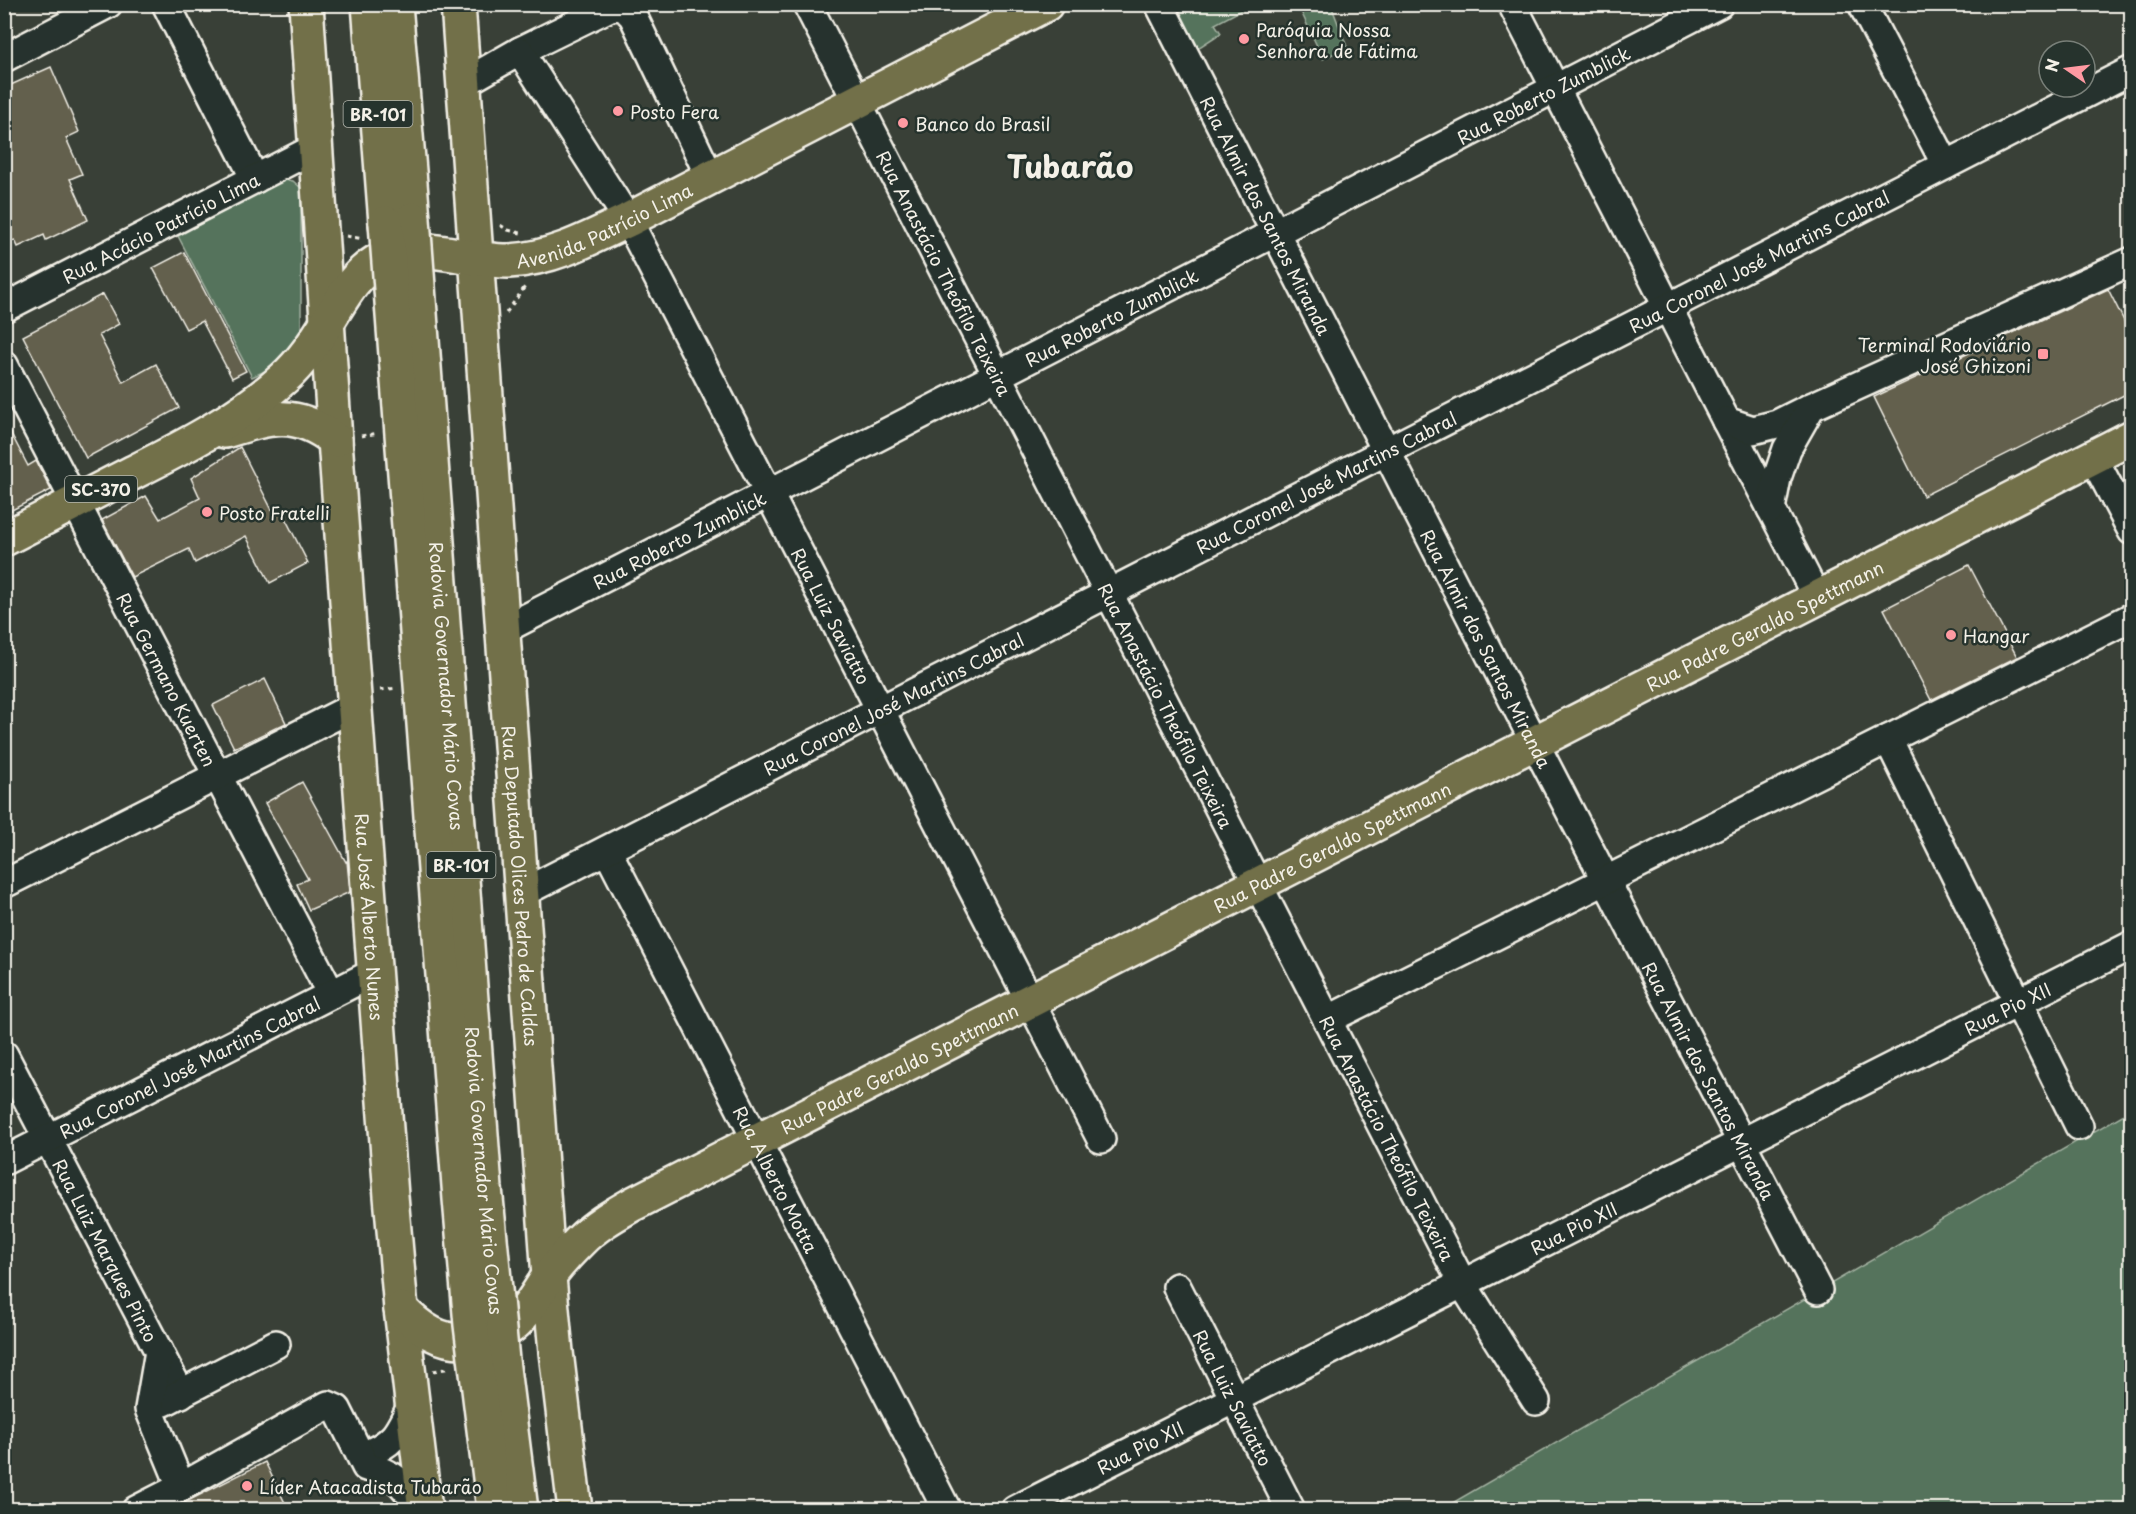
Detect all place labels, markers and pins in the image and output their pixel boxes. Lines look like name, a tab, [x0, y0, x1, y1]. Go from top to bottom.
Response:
place label: Paróquia Nossa Senhora de Fátima	[1256, 16, 1418, 64]
marker: Paróquia Nossa Senhora de Fátima	[1237, 32, 1251, 46]
place label: Posto Fera	[630, 98, 719, 125]
marker: Posto Fera	[611, 104, 625, 118]
place label: Banco do Brasil	[915, 110, 1050, 137]
marker: Banco do Brasil	[896, 116, 910, 130]
place label: Terminal Rodoviário José Ghizoni	[1858, 331, 2031, 379]
marker: Terminal Rodoviário José Ghizoni	[2036, 347, 2050, 361]
place label: Posto Fratelli	[219, 499, 330, 526]
marker: Posto Fratelli	[200, 505, 214, 519]
place label: Hangar	[1963, 622, 2030, 649]
marker: Hangar	[1944, 628, 1958, 642]
place label: Líder Atacadista Tubarão	[259, 1473, 482, 1500]
marker: Líder Atacadista Tubarão	[240, 1479, 254, 1493]

